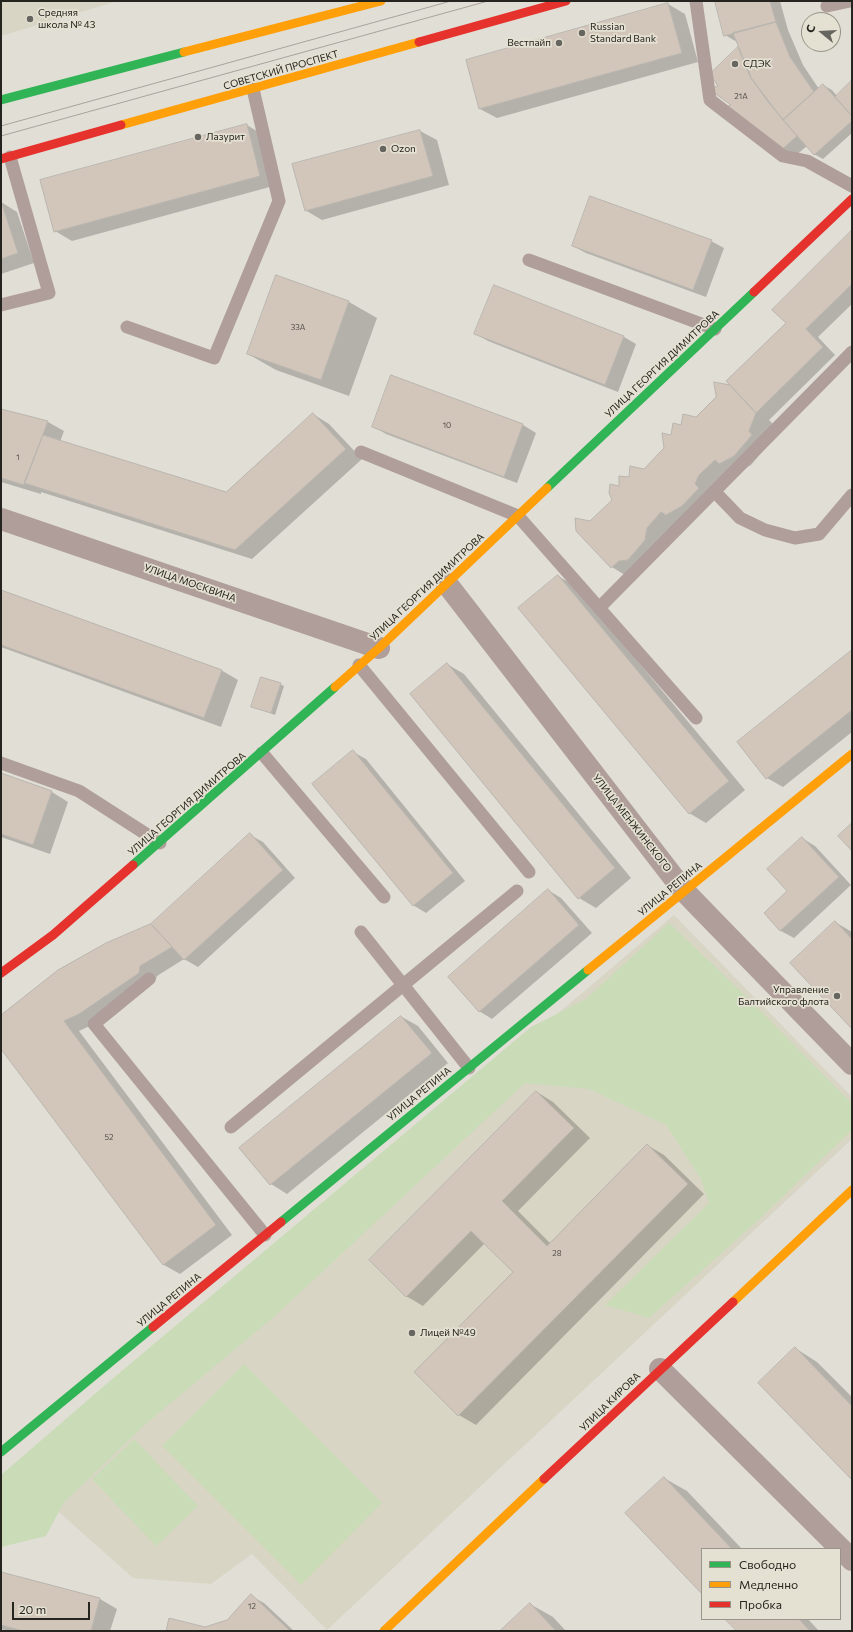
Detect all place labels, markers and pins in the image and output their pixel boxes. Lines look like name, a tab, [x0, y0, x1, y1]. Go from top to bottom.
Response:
place label: Средняя школа № 43	[38, 7, 96, 30]
marker: Средняя школа № 43	[25, 14, 35, 24]
place label: Russian Standard Bank	[590, 21, 656, 44]
marker: Russian Standard Bank	[577, 28, 587, 38]
place label: Вестпайп	[507, 37, 551, 49]
marker: Вестпайп	[554, 38, 564, 48]
place label: СДЭК	[743, 58, 771, 70]
marker: СДЭК	[730, 59, 740, 69]
place label: Лазурит	[206, 131, 245, 143]
marker: Лазурит	[193, 132, 203, 142]
place label: Ozon	[391, 143, 416, 155]
marker: Ozon	[378, 144, 388, 154]
place label: Управление Балтийского флота	[738, 984, 829, 1008]
marker: Управление Балтийского флота	[832, 991, 842, 1001]
place label: Лицей №49	[420, 1327, 476, 1339]
marker: Лицей №49	[407, 1328, 417, 1338]

